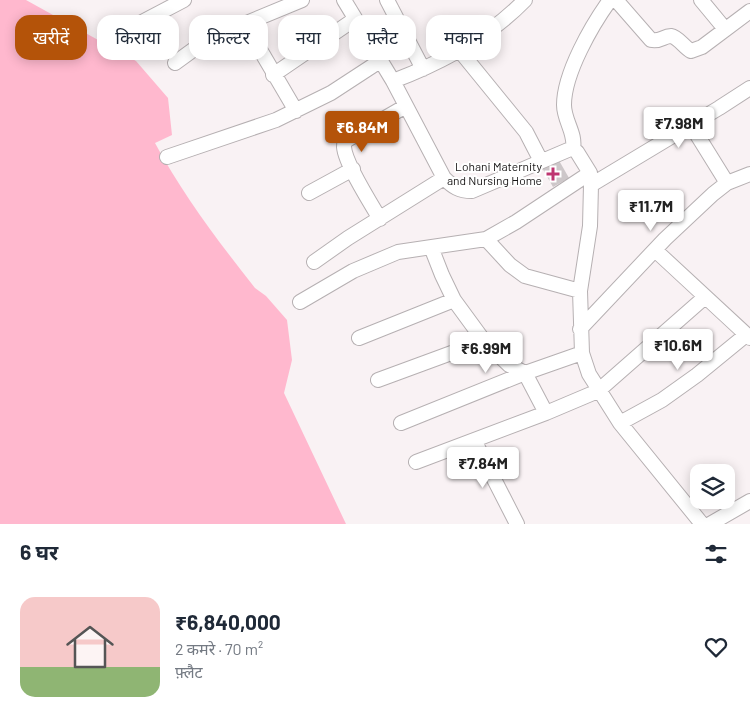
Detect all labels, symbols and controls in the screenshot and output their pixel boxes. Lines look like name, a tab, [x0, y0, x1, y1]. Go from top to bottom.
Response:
chip: खरीदें	[15, 15, 87, 60]
chip: किराया	[97, 15, 179, 60]
chip: फ़िल्टर	[189, 15, 268, 60]
chip: नया	[278, 15, 339, 60]
chip: फ़्लैट	[349, 15, 416, 60]
chip: मकान	[426, 15, 501, 60]
pin: ₹7.98M	[638, 106, 720, 149]
pin: ₹6.84M	[321, 110, 403, 153]
text: ₹7.98M	[655, 113, 703, 132]
text: ₹6.84M	[336, 117, 388, 136]
place label: Lohani Maternity and Nursing Home	[447, 159, 542, 187]
marker: Lohani Maternity and Nursing Home	[546, 167, 560, 181]
pin: ₹11.7M	[610, 190, 692, 232]
text: ₹11.7M	[629, 196, 673, 215]
pin: ₹10.6M	[637, 328, 719, 371]
pin: ₹6.99M	[445, 332, 527, 374]
text: ₹10.6M	[654, 335, 702, 354]
text: ₹6.99M	[461, 338, 511, 357]
pin: ₹7.84M	[442, 446, 524, 489]
text: ₹7.84M	[458, 453, 508, 472]
map controls	[690, 464, 735, 509]
button: layers	[690, 464, 735, 509]
text: 6 घर	[20, 539, 58, 564]
icon: filters	[702, 540, 730, 568]
text: ₹6,840,000	[175, 609, 281, 634]
icon: home	[60, 617, 120, 677]
icon: heart	[702, 633, 730, 661]
text: 2 कमरे · 70 m²	[175, 639, 263, 658]
text: फ़्लैट	[175, 662, 203, 681]

